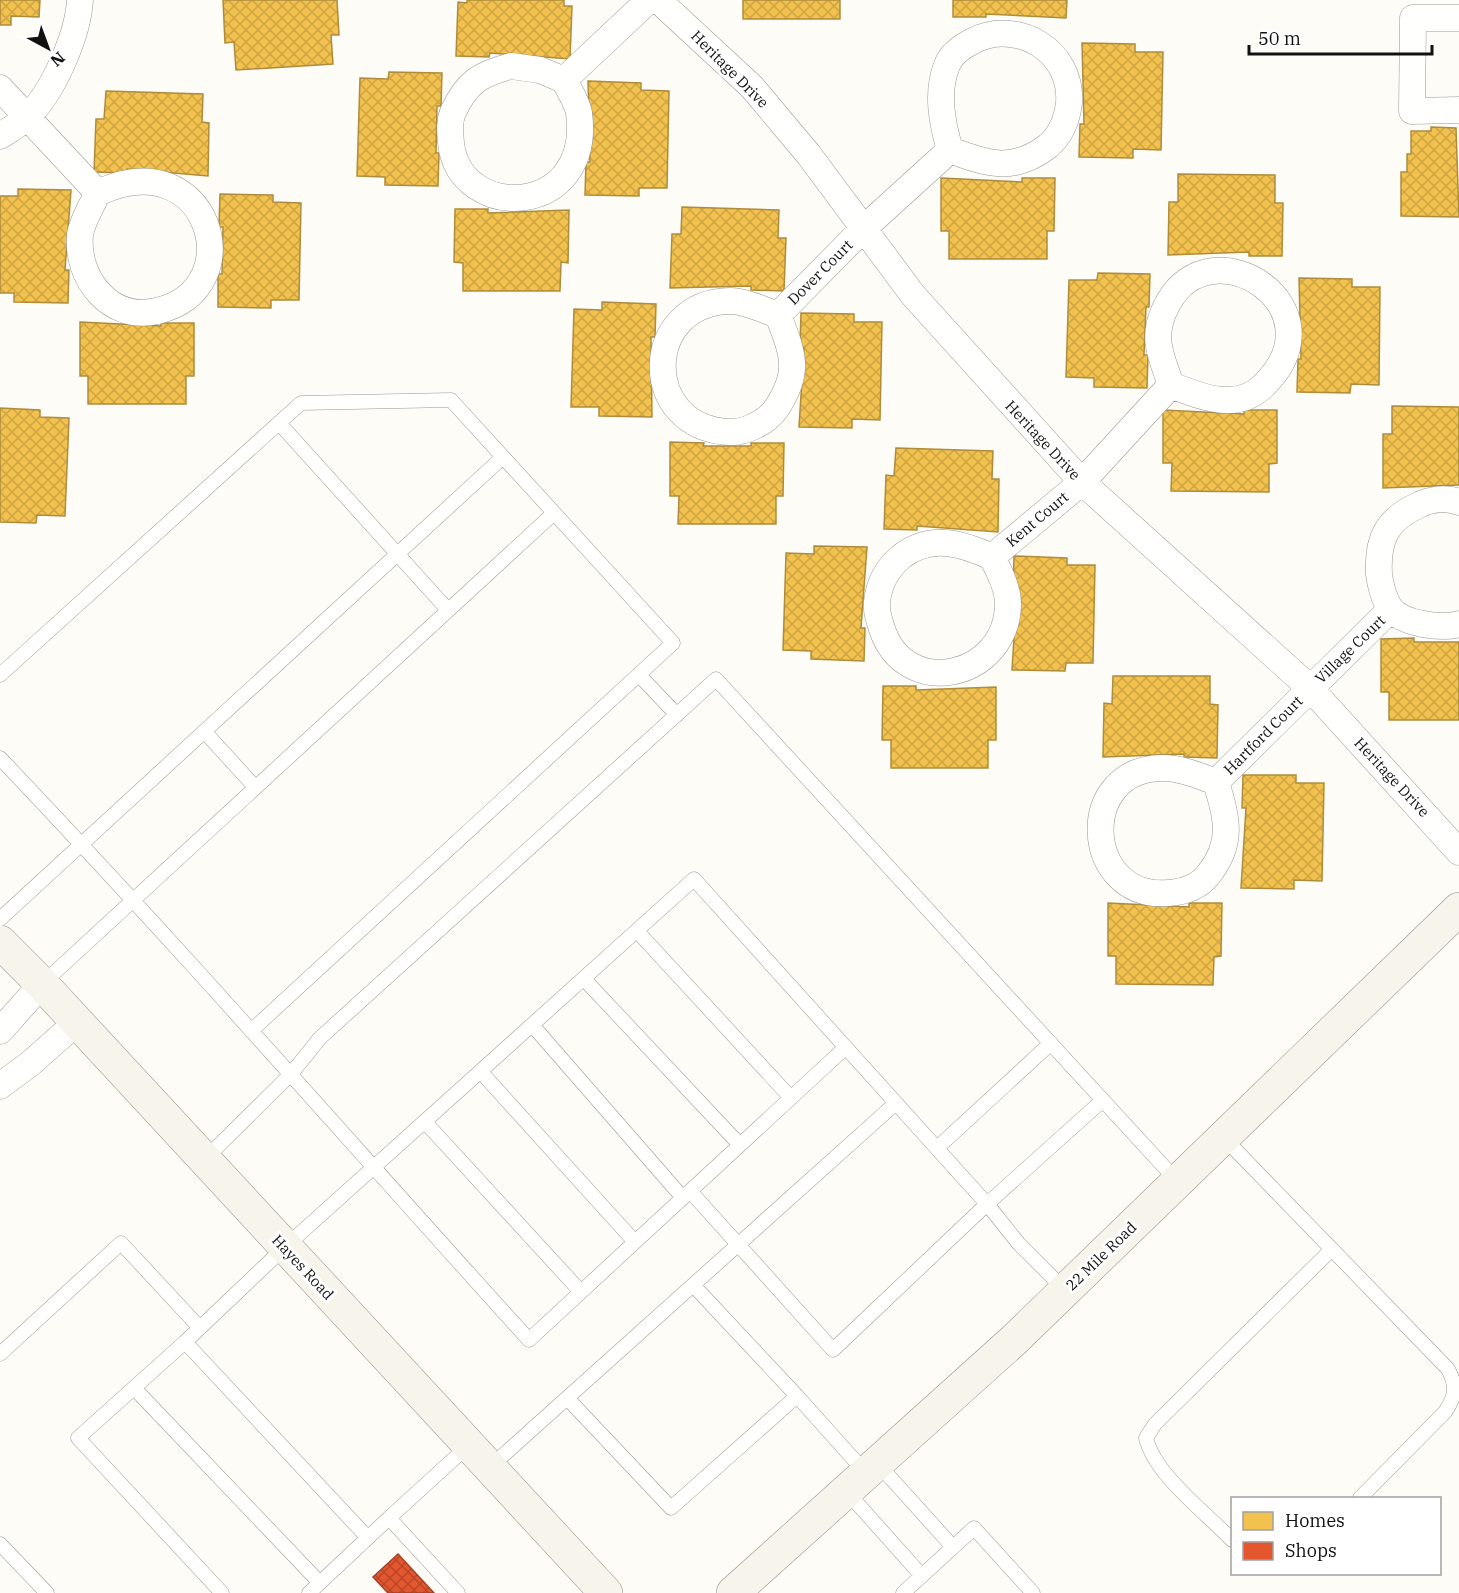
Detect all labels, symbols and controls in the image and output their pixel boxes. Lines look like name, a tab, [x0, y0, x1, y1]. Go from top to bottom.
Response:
north arrow	[18, 18, 78, 78]
scale bar	[1249, 18, 1432, 56]
street label: Heritage Drive	[687, 26, 773, 112]
text: 50 m	[1258, 27, 1301, 50]
text: N	[47, 48, 69, 71]
street label: Dover Court	[783, 235, 857, 309]
street label: Heritage Drive	[1001, 396, 1085, 484]
street label: Kent Court	[1002, 487, 1072, 551]
street label: Village Court	[1311, 611, 1389, 687]
street label: Hartford Court	[1219, 691, 1307, 779]
street label: Heritage Drive	[1350, 733, 1434, 821]
street label: 22 Mile Road	[1062, 1218, 1140, 1294]
street label: Hayes Road	[268, 1230, 338, 1304]
legend	[1231, 1497, 1441, 1575]
text: Homes	[1285, 1509, 1345, 1532]
text: Shops	[1285, 1539, 1337, 1562]

